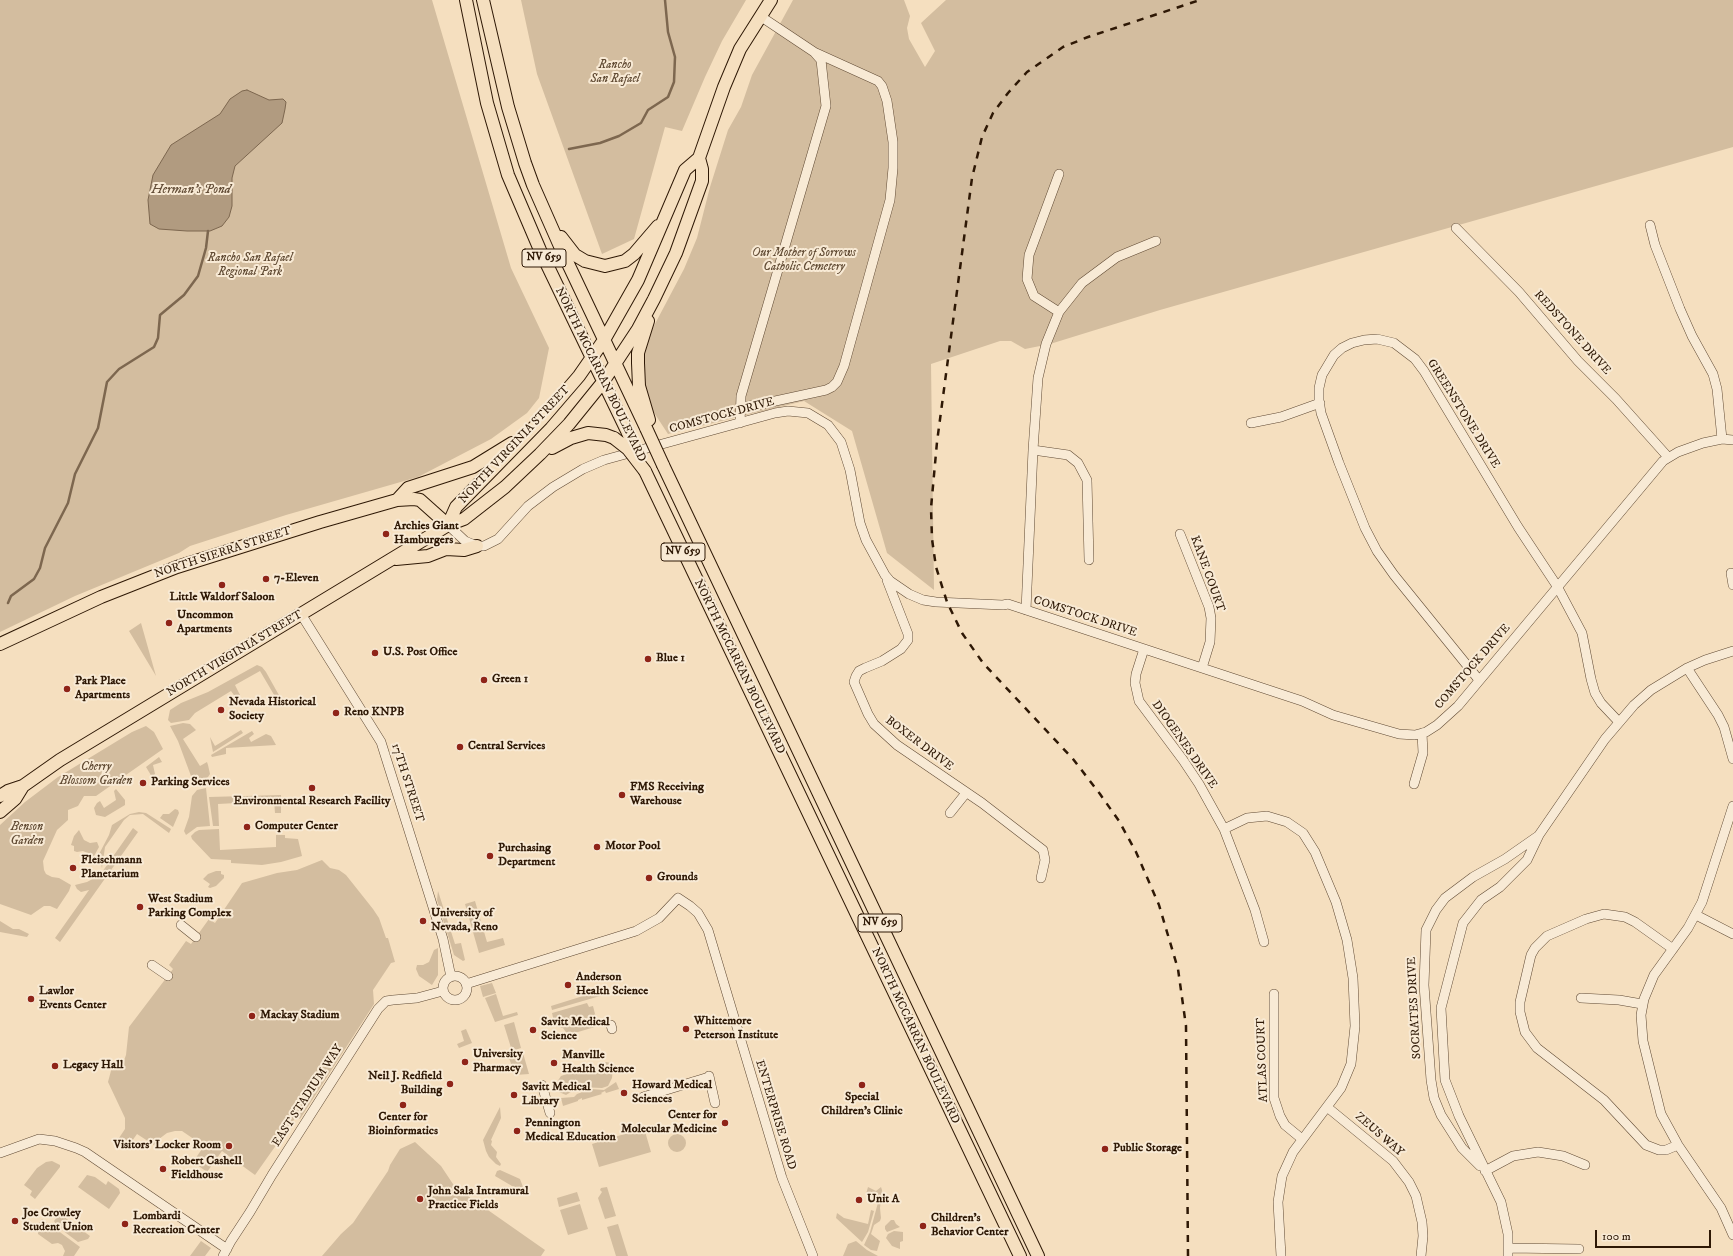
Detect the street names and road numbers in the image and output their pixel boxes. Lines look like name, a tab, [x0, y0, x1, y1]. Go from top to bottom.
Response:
road number: NV 659	[522, 249, 566, 267]
street label: NORTH MCCARRAN BOULEVARD	[551, 285, 649, 465]
street label: REDSTONE DRIVE	[1531, 288, 1613, 378]
street label: GREENSTONE DRIVE	[1424, 357, 1502, 471]
street label: NORTH VIRGINIA STREET	[457, 383, 573, 507]
street label: COMSTOCK DRIVE	[668, 395, 776, 437]
street label: NORTH SIERRA STREET	[153, 524, 293, 582]
street label: KANE COURT	[1187, 534, 1227, 614]
road number: NV 659	[661, 543, 705, 561]
street label: NORTH MCCARRAN BOULEVARD	[690, 577, 788, 757]
street label: COMSTOCK DRIVE	[1031, 593, 1139, 641]
street label: NORTH VIRGINIA STREET	[164, 608, 306, 700]
street label: COMSTOCK DRIVE	[1432, 622, 1514, 712]
street label: DIOGENES DRIVE	[1148, 698, 1220, 792]
street label: BOXER DRIVE	[882, 714, 956, 774]
street label: 17TH STREET	[387, 742, 427, 824]
road number: NV 659	[858, 914, 902, 932]
street label: NORTH MCCARRAN BOULEVARD	[868, 946, 962, 1126]
street label: SOCRATES DRIVE	[1405, 957, 1425, 1059]
street label: ATLAS COURT	[1254, 1018, 1272, 1102]
street label: EAST STADIUM WAY	[270, 1042, 346, 1150]
street label: ENTERPRISE ROAD	[751, 1058, 799, 1172]
street label: ZEUS WAY	[1352, 1110, 1406, 1160]

